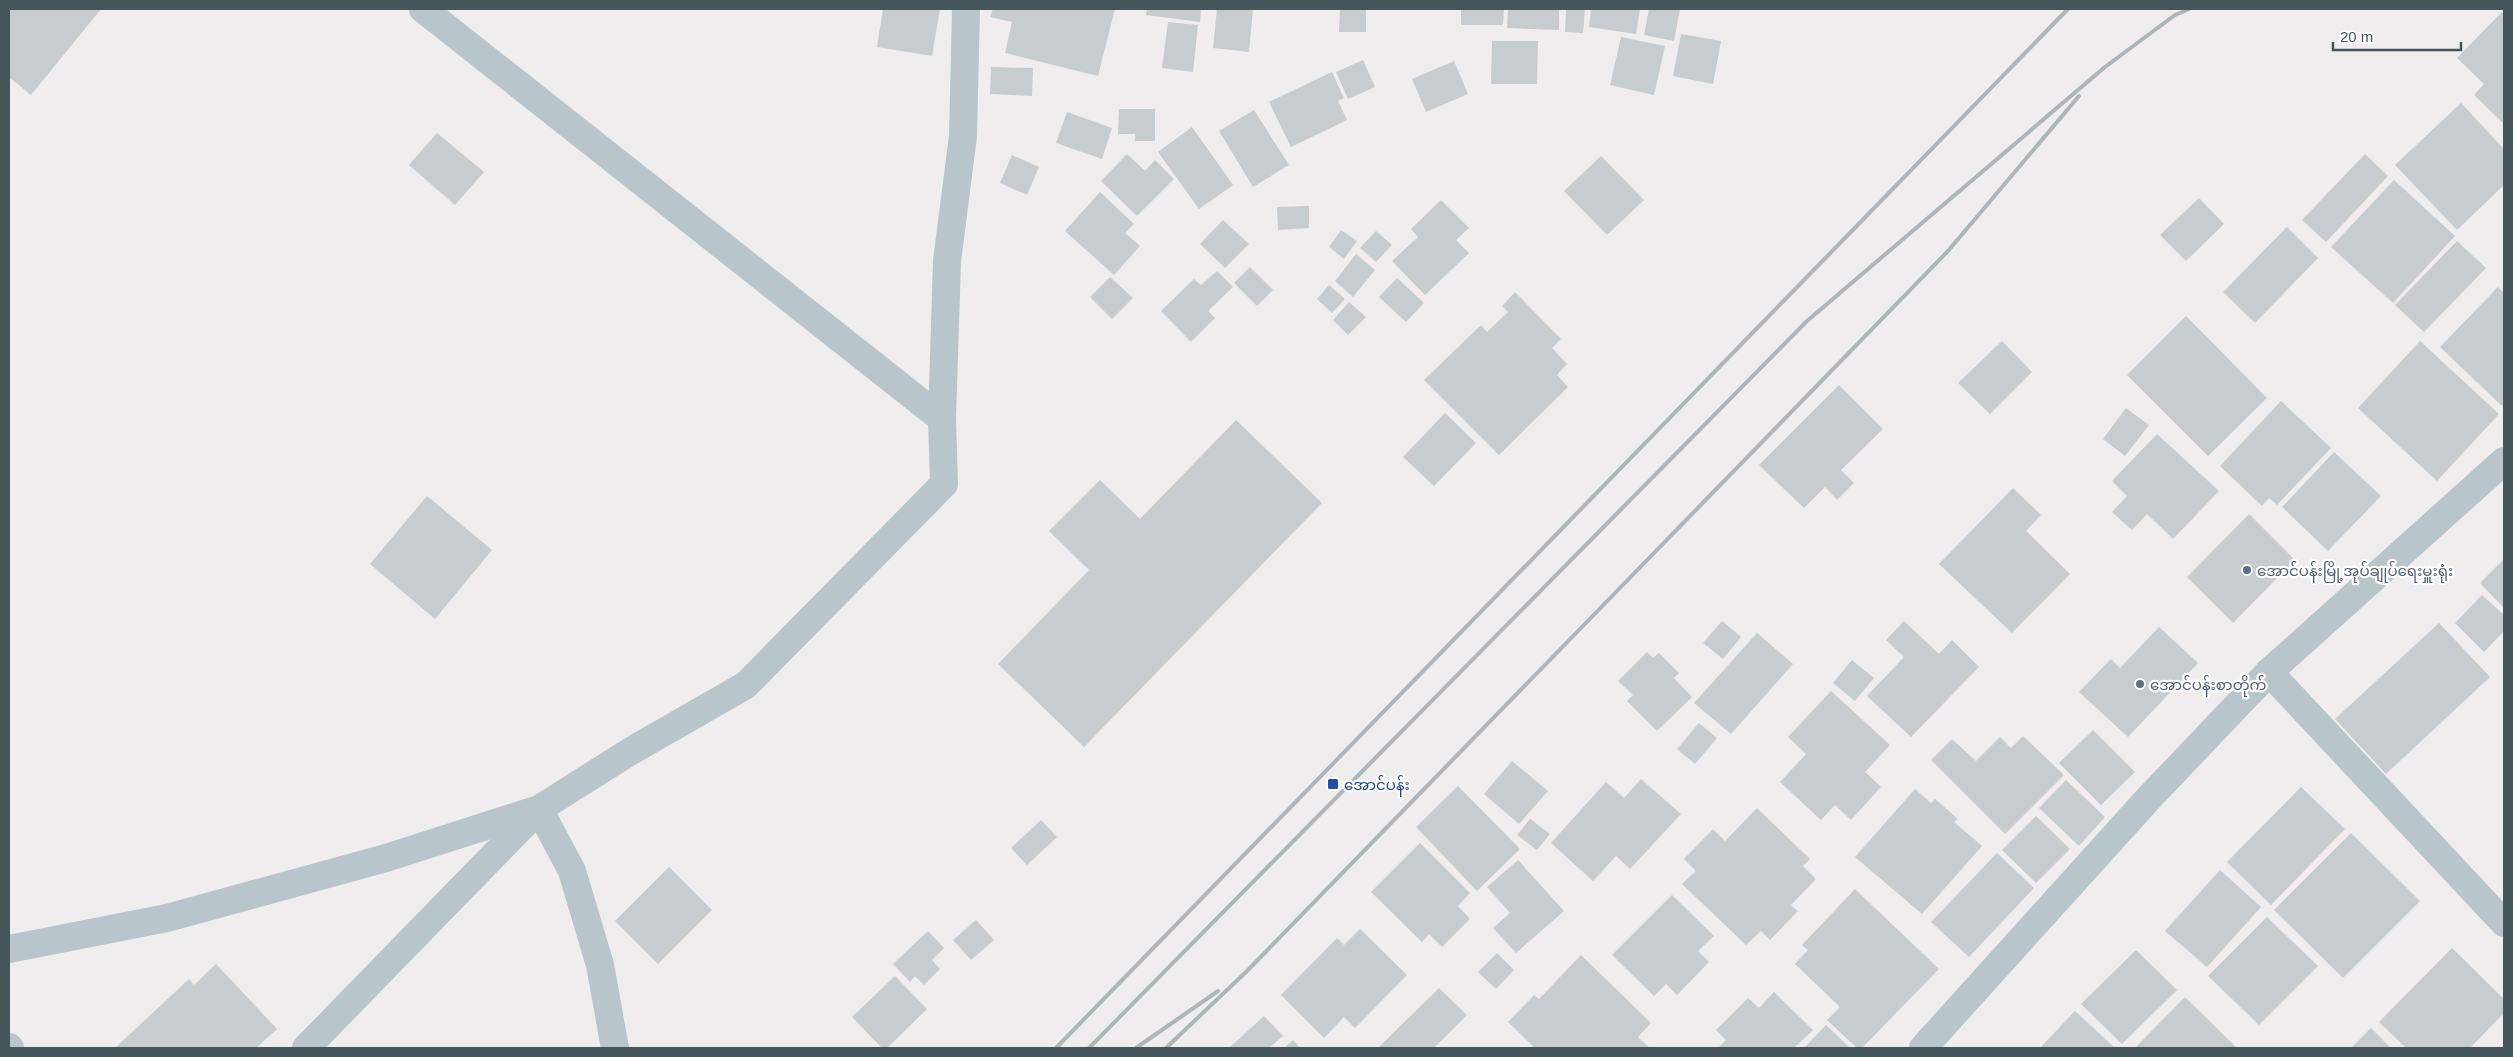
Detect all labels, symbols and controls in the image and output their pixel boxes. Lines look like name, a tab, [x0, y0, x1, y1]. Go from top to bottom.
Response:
scale bar	[2333, 20, 2460, 52]
text: 20 m	[2340, 28, 2373, 45]
place label: အောင်ပန်းမြို့အုပ်ချုပ်ရေးမှူးရုံး	[2257, 561, 2453, 583]
marker: အောင်ပန်းမြို့အုပ်ချုပ်ရေးမှူးရုံး	[2241, 564, 2253, 576]
place label: အောင်ပန်းစာတိုက်	[2150, 675, 2267, 697]
marker: အောင်ပန်းစာတိုက်	[2134, 678, 2146, 690]
place label: အောင်ပန်း	[1344, 775, 1410, 797]
marker: အောင်ပန်း	[1326, 777, 1340, 791]

